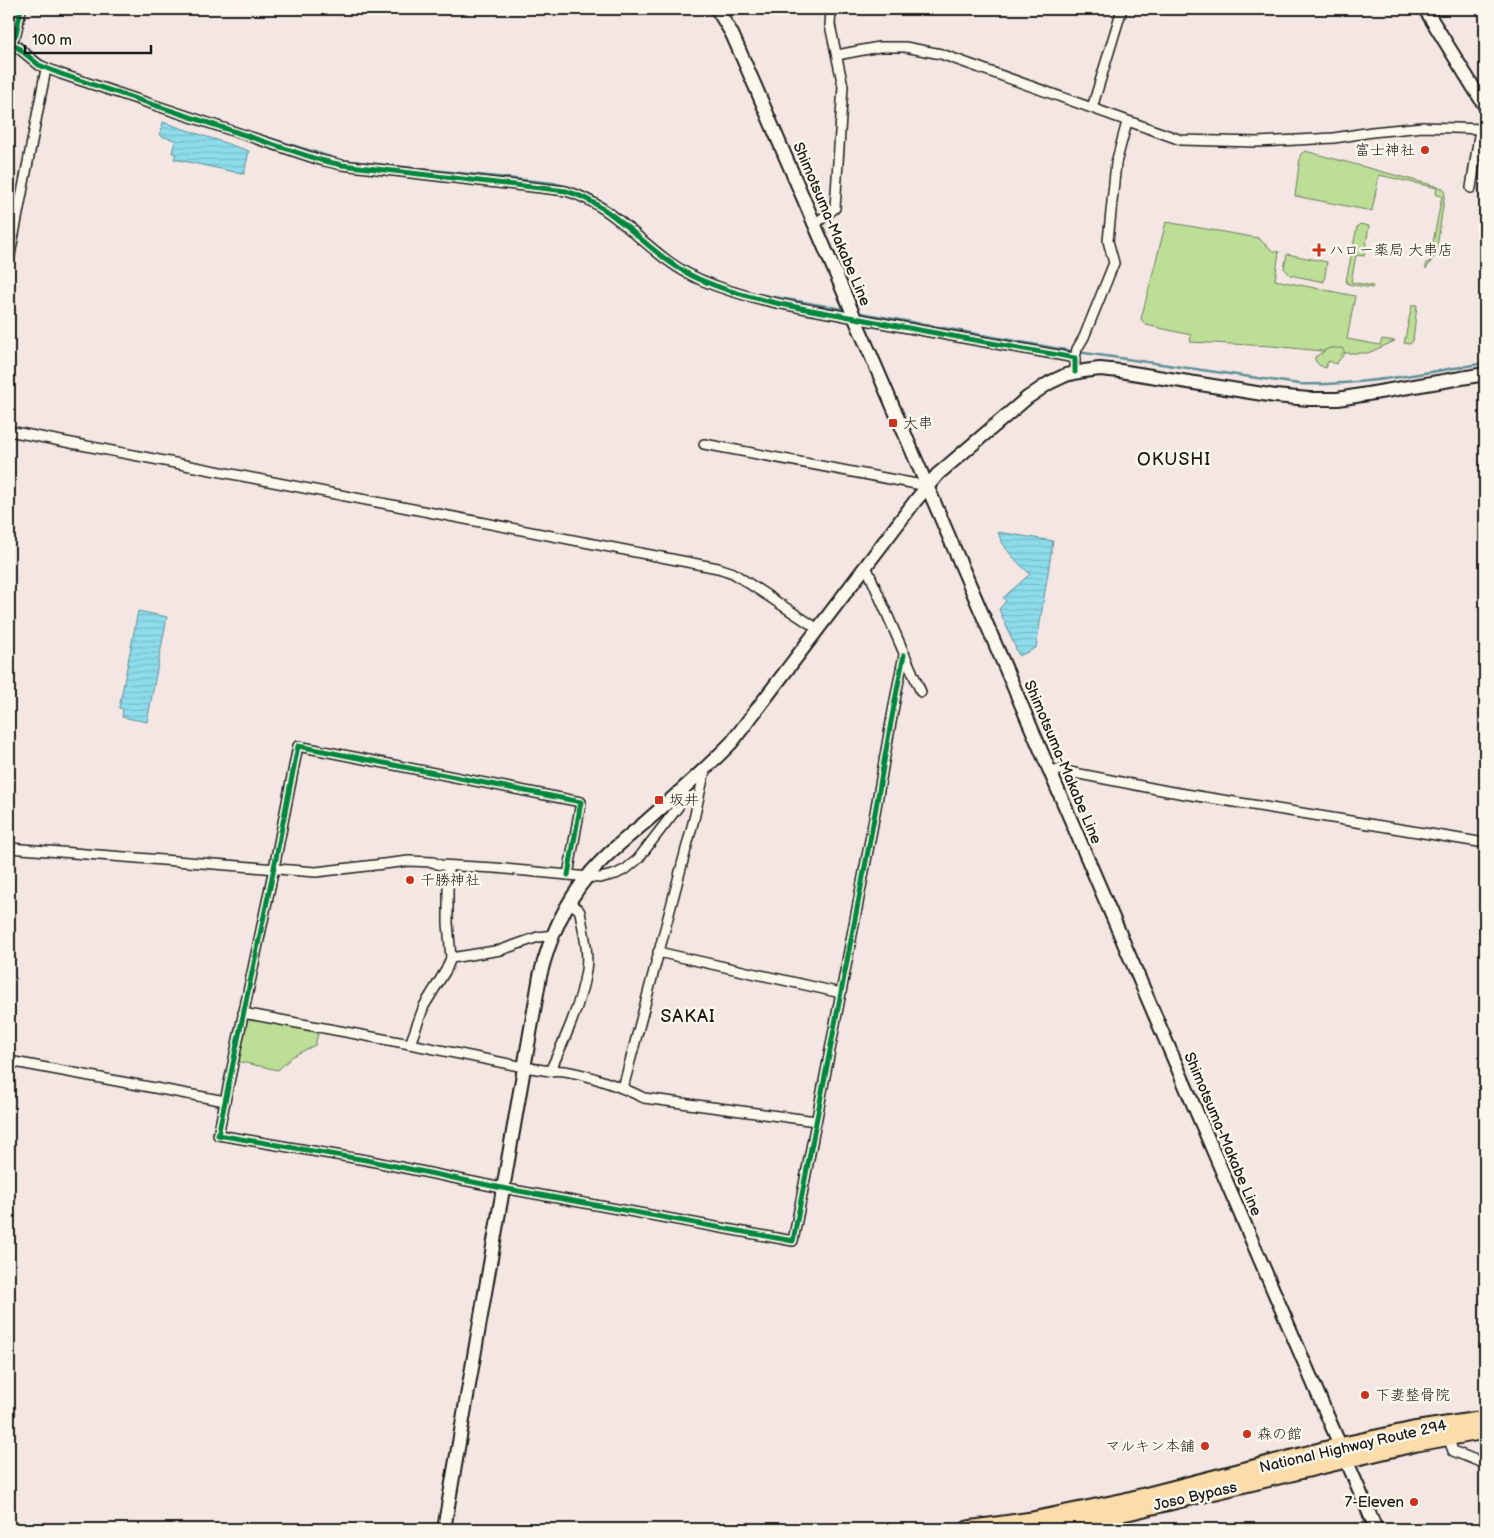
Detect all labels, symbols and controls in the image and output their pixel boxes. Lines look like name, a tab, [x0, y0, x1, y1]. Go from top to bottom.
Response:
scale bar	[25, 22, 151, 54]
text: 100 m	[32, 31, 72, 50]
street label: Shimotsuma-Makabe Line	[788, 139, 875, 309]
place label: 富士神社	[1355, 141, 1415, 160]
marker: 富士神社	[1419, 144, 1431, 156]
place label: ハロー薬局 大串店	[1329, 241, 1453, 260]
marker: ハロー薬局 大串店	[1313, 244, 1325, 256]
place label: 大串	[903, 414, 933, 433]
marker: 大串	[887, 417, 899, 429]
district label: OKUSHI	[1137, 449, 1211, 470]
street label: Shimotsuma-Makabe Line	[1019, 677, 1106, 847]
place label: 坂井	[669, 791, 699, 810]
marker: 坂井	[653, 794, 665, 806]
place label: 千勝神社	[420, 871, 480, 890]
marker: 千勝神社	[404, 874, 416, 886]
district label: SAKAI	[660, 1006, 716, 1027]
street label: Shimotsuma-Makabe Line	[1179, 1049, 1266, 1219]
place label: 下妻整骨院	[1375, 1386, 1450, 1405]
marker: 下妻整骨院	[1359, 1389, 1371, 1401]
street label: National Highway Route 294	[1258, 1416, 1449, 1477]
place label: 森の館	[1257, 1425, 1302, 1444]
marker: 森の館	[1241, 1428, 1253, 1440]
place label: マルキン本舗	[1105, 1437, 1195, 1456]
marker: マルキン本舗	[1199, 1440, 1211, 1452]
street label: Joso Bypass	[1151, 1478, 1239, 1515]
place label: 7-Eleven	[1345, 1493, 1404, 1512]
marker: 7-Eleven	[1408, 1496, 1420, 1508]

